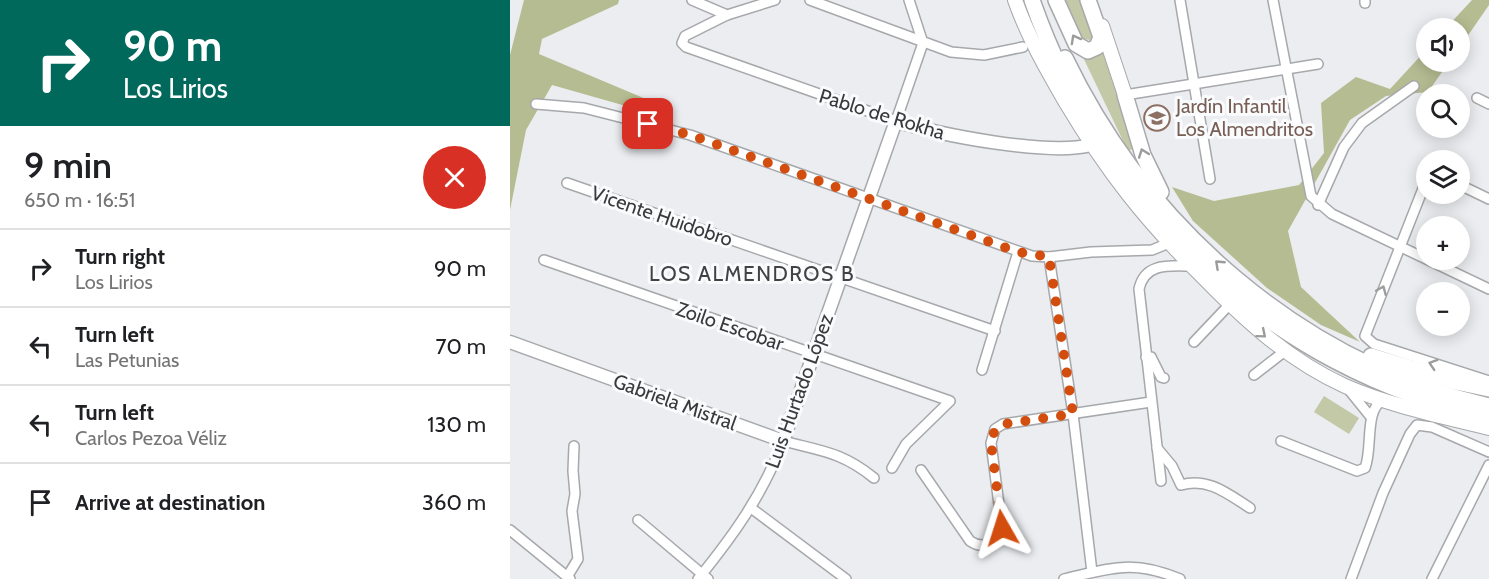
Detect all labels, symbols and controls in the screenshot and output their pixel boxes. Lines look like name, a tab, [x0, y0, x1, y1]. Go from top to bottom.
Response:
map controls	[1416, 18, 1470, 336]
button: sound	[1416, 18, 1470, 72]
text: 90 m	[123, 20, 222, 72]
icon: right	[24, 24, 102, 102]
one-way arrow	[1071, 35, 1082, 45]
text: Los Lirios	[123, 72, 228, 105]
street label: Pablo de Rokha	[816, 84, 948, 145]
button: search	[1416, 84, 1470, 138]
place label: Jardín Infantil Los Almendritos	[1175, 94, 1313, 141]
pin	[622, 98, 673, 149]
school or university icon: Jardín Infantil Los Almendritos	[1142, 103, 1172, 133]
icon: arrive	[631, 107, 664, 140]
text: 9 min	[24, 143, 112, 187]
button: close	[423, 146, 486, 209]
one-way arrow	[1137, 148, 1150, 159]
button: layers	[1416, 150, 1470, 204]
street label: Vicente Huidobro	[588, 181, 736, 251]
text: 650 m · 16:51	[24, 188, 135, 212]
button: +	[1416, 216, 1470, 270]
text: Turn right	[75, 243, 165, 270]
icon: right	[24, 252, 57, 285]
text: 90 m	[434, 255, 486, 282]
district label: LOS ALMENDROS B	[649, 261, 855, 286]
one-way arrow	[1216, 261, 1227, 272]
text: Los Lirios	[75, 270, 153, 294]
button: −	[1416, 282, 1470, 336]
one-way arrow	[1375, 285, 1387, 296]
street label: Zoilo Escobar	[673, 296, 787, 356]
street label: Luis Hurtado López	[760, 310, 838, 472]
text: Turn left	[75, 321, 154, 348]
one-way arrow	[1255, 327, 1266, 338]
icon: left	[24, 330, 57, 363]
text: 70 m	[436, 333, 486, 360]
text: Las Petunias	[75, 348, 179, 372]
one-way arrow	[1428, 358, 1439, 371]
street label: Gabriela Mistral	[610, 369, 740, 436]
text: Turn left	[75, 399, 154, 426]
icon: left	[24, 408, 57, 441]
text: 130 m	[427, 411, 486, 438]
text: Carlos Pezoa Véliz	[75, 426, 227, 450]
icon: arrive	[24, 486, 57, 519]
text: Arrive at destination	[75, 489, 265, 516]
text: 360 m	[422, 489, 486, 516]
position arrow	[970, 496, 1034, 560]

